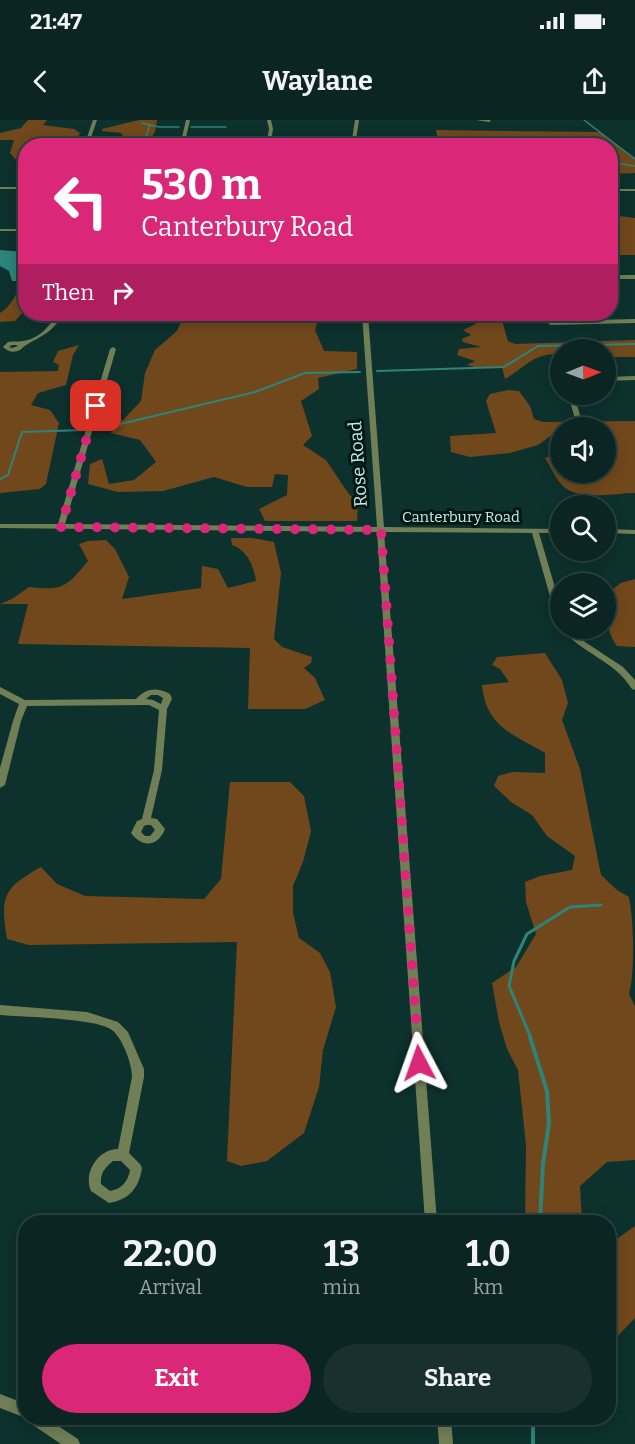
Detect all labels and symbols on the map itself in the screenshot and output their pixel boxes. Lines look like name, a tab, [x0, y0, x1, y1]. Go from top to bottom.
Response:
north arrow	[550, 339, 616, 405]
pin	[70, 380, 121, 431]
street label: Rose Road	[344, 420, 372, 508]
street label: Canterbury Road	[402, 508, 520, 526]
position arrow	[387, 1031, 451, 1095]

